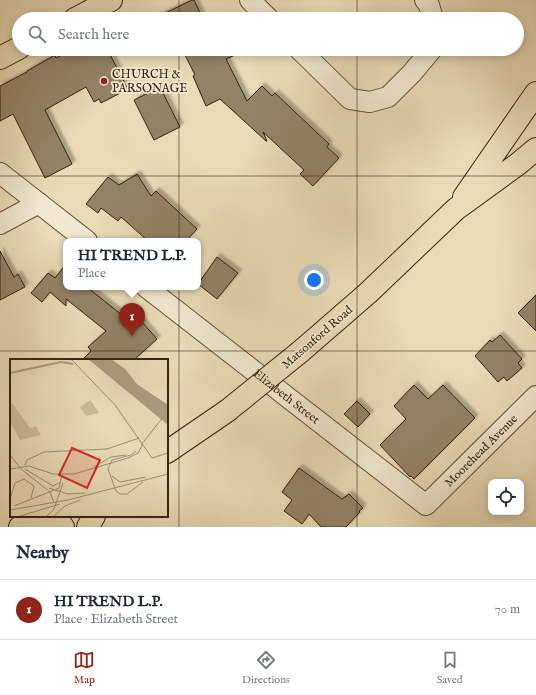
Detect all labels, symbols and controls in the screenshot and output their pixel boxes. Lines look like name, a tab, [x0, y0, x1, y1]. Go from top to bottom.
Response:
search box	[12, 12, 524, 56]
icon: search	[26, 23, 48, 45]
text: Search here	[58, 25, 129, 44]
place label: CHURCH & PARSONAGE	[112, 67, 188, 96]
marker: CHURCH & PARSONAGE	[99, 76, 109, 86]
popup	[63, 238, 201, 290]
text: HI TREND L.P.	[78, 246, 186, 265]
text: Place	[78, 265, 106, 282]
your location	[304, 270, 324, 290]
street label: Matsonford Road	[279, 302, 356, 372]
pin: 1	[119, 303, 145, 336]
inset map	[10, 359, 168, 517]
street label: Elizabeth Street	[250, 366, 323, 427]
street label: Moorehead Avenue	[441, 411, 521, 490]
map controls	[488, 479, 524, 515]
button: locate	[488, 479, 524, 515]
text: Nearby	[16, 543, 69, 564]
text: HI TREND L.P.	[54, 592, 163, 611]
text: 1	[27, 601, 31, 618]
text: 70 m	[495, 601, 520, 618]
text: Place · Elizabeth Street	[54, 611, 178, 628]
tab: Map	[73, 649, 95, 687]
tab: Directions	[242, 649, 290, 687]
tab: Saved	[437, 649, 463, 687]

